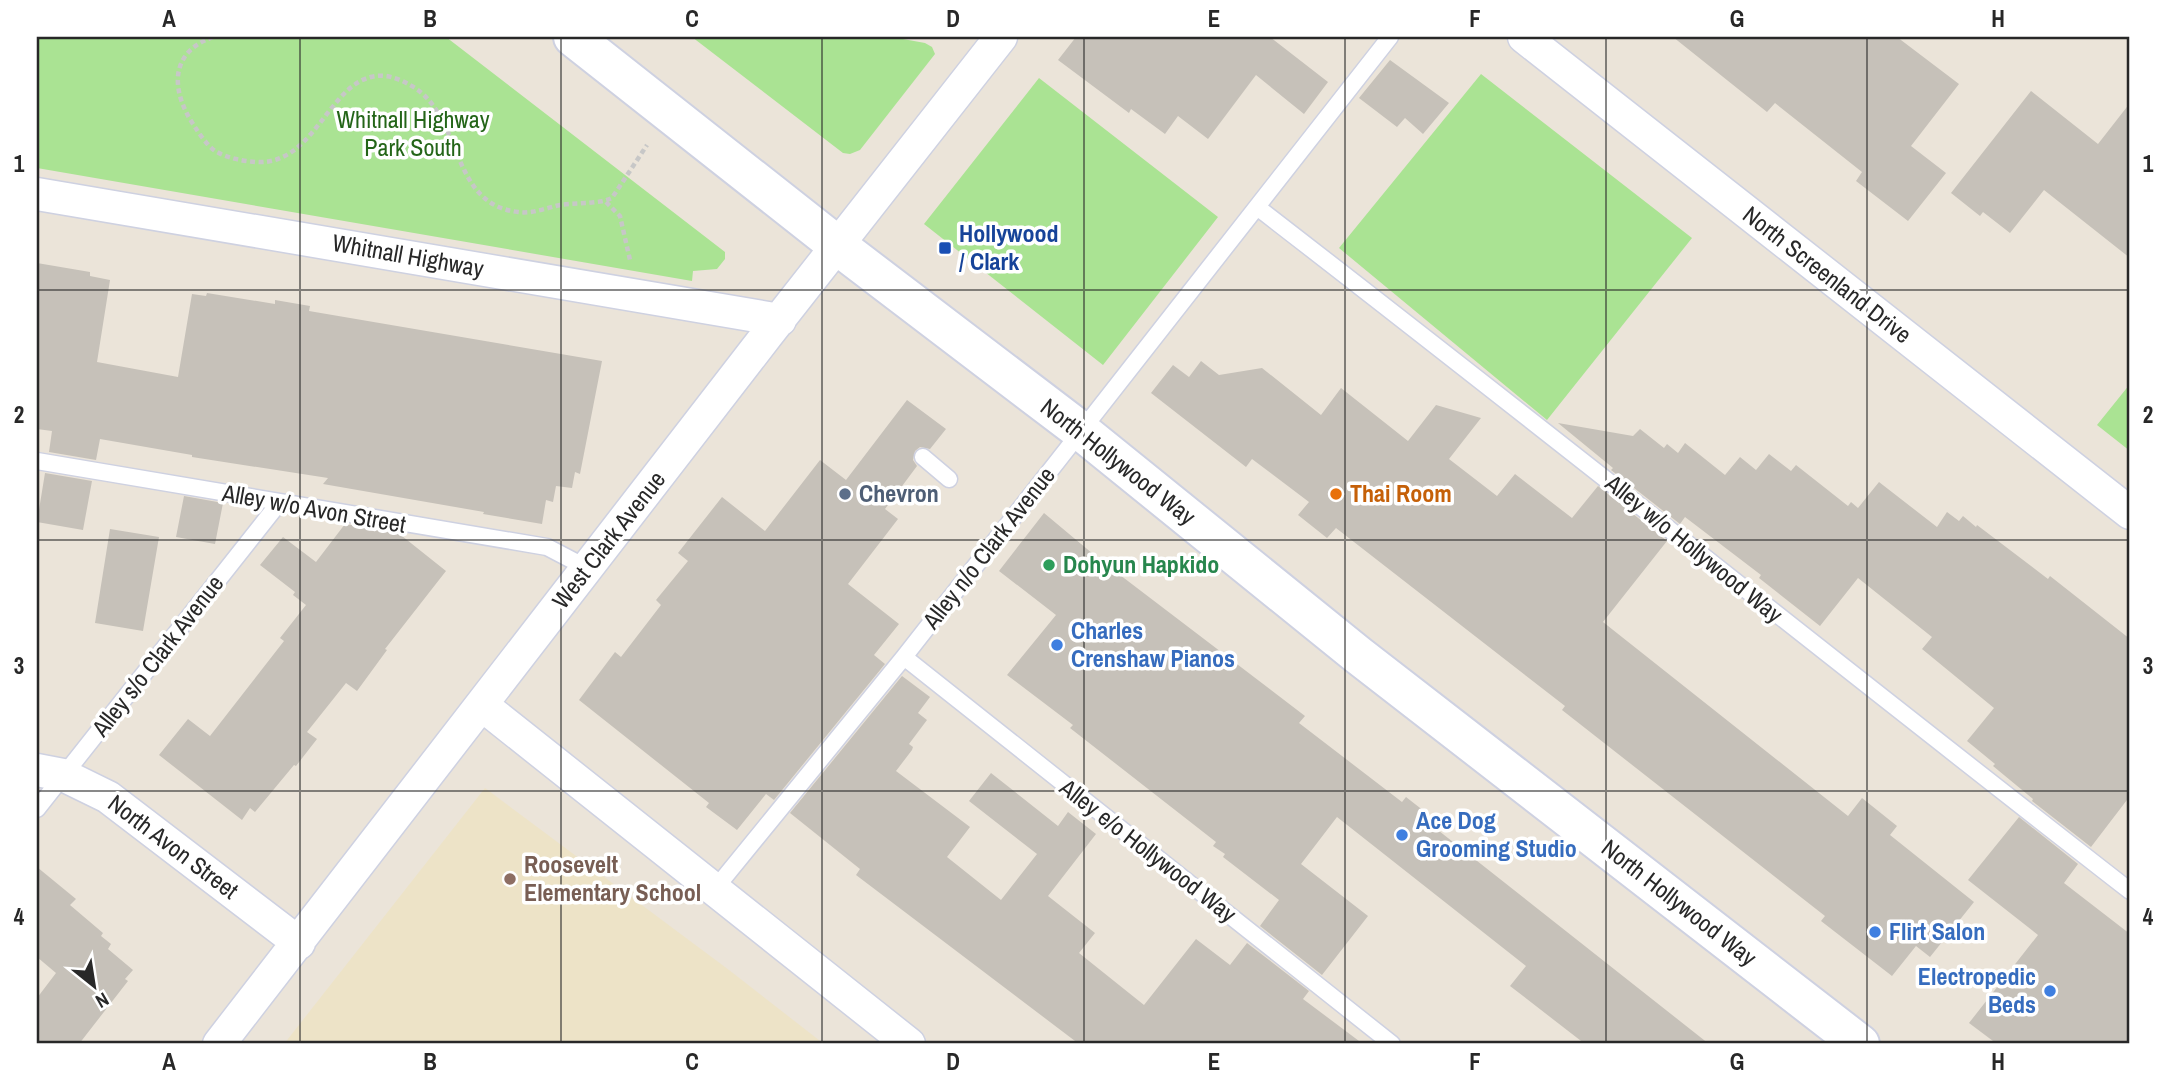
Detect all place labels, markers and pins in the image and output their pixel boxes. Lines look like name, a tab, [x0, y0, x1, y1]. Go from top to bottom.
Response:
place label: Hollywood / Clark	[959, 217, 1059, 277]
marker: Hollywood / Clark	[937, 240, 953, 256]
place label: Chevron	[859, 477, 939, 509]
place label: Thai Room	[1350, 477, 1452, 509]
marker: Chevron	[837, 486, 853, 502]
marker: Thai Room	[1328, 486, 1344, 502]
place label: Dohyun Hapkido	[1063, 548, 1219, 580]
marker: Dohyun Hapkido	[1041, 557, 1057, 573]
place label: Charles Crenshaw Pianos	[1071, 614, 1235, 674]
marker: Charles Crenshaw Pianos	[1049, 637, 1065, 653]
place label: Ace Dog Grooming Studio	[1416, 804, 1577, 864]
marker: Ace Dog Grooming Studio	[1394, 827, 1410, 843]
place label: Roosevelt Elementary School	[524, 848, 701, 908]
marker: Roosevelt Elementary School	[502, 871, 518, 887]
place label: Flirt Salon	[1889, 915, 1985, 947]
marker: Flirt Salon	[1867, 924, 1883, 940]
place label: Electropedic Beds	[1918, 960, 2036, 1020]
marker: Electropedic Beds	[2042, 983, 2058, 999]

